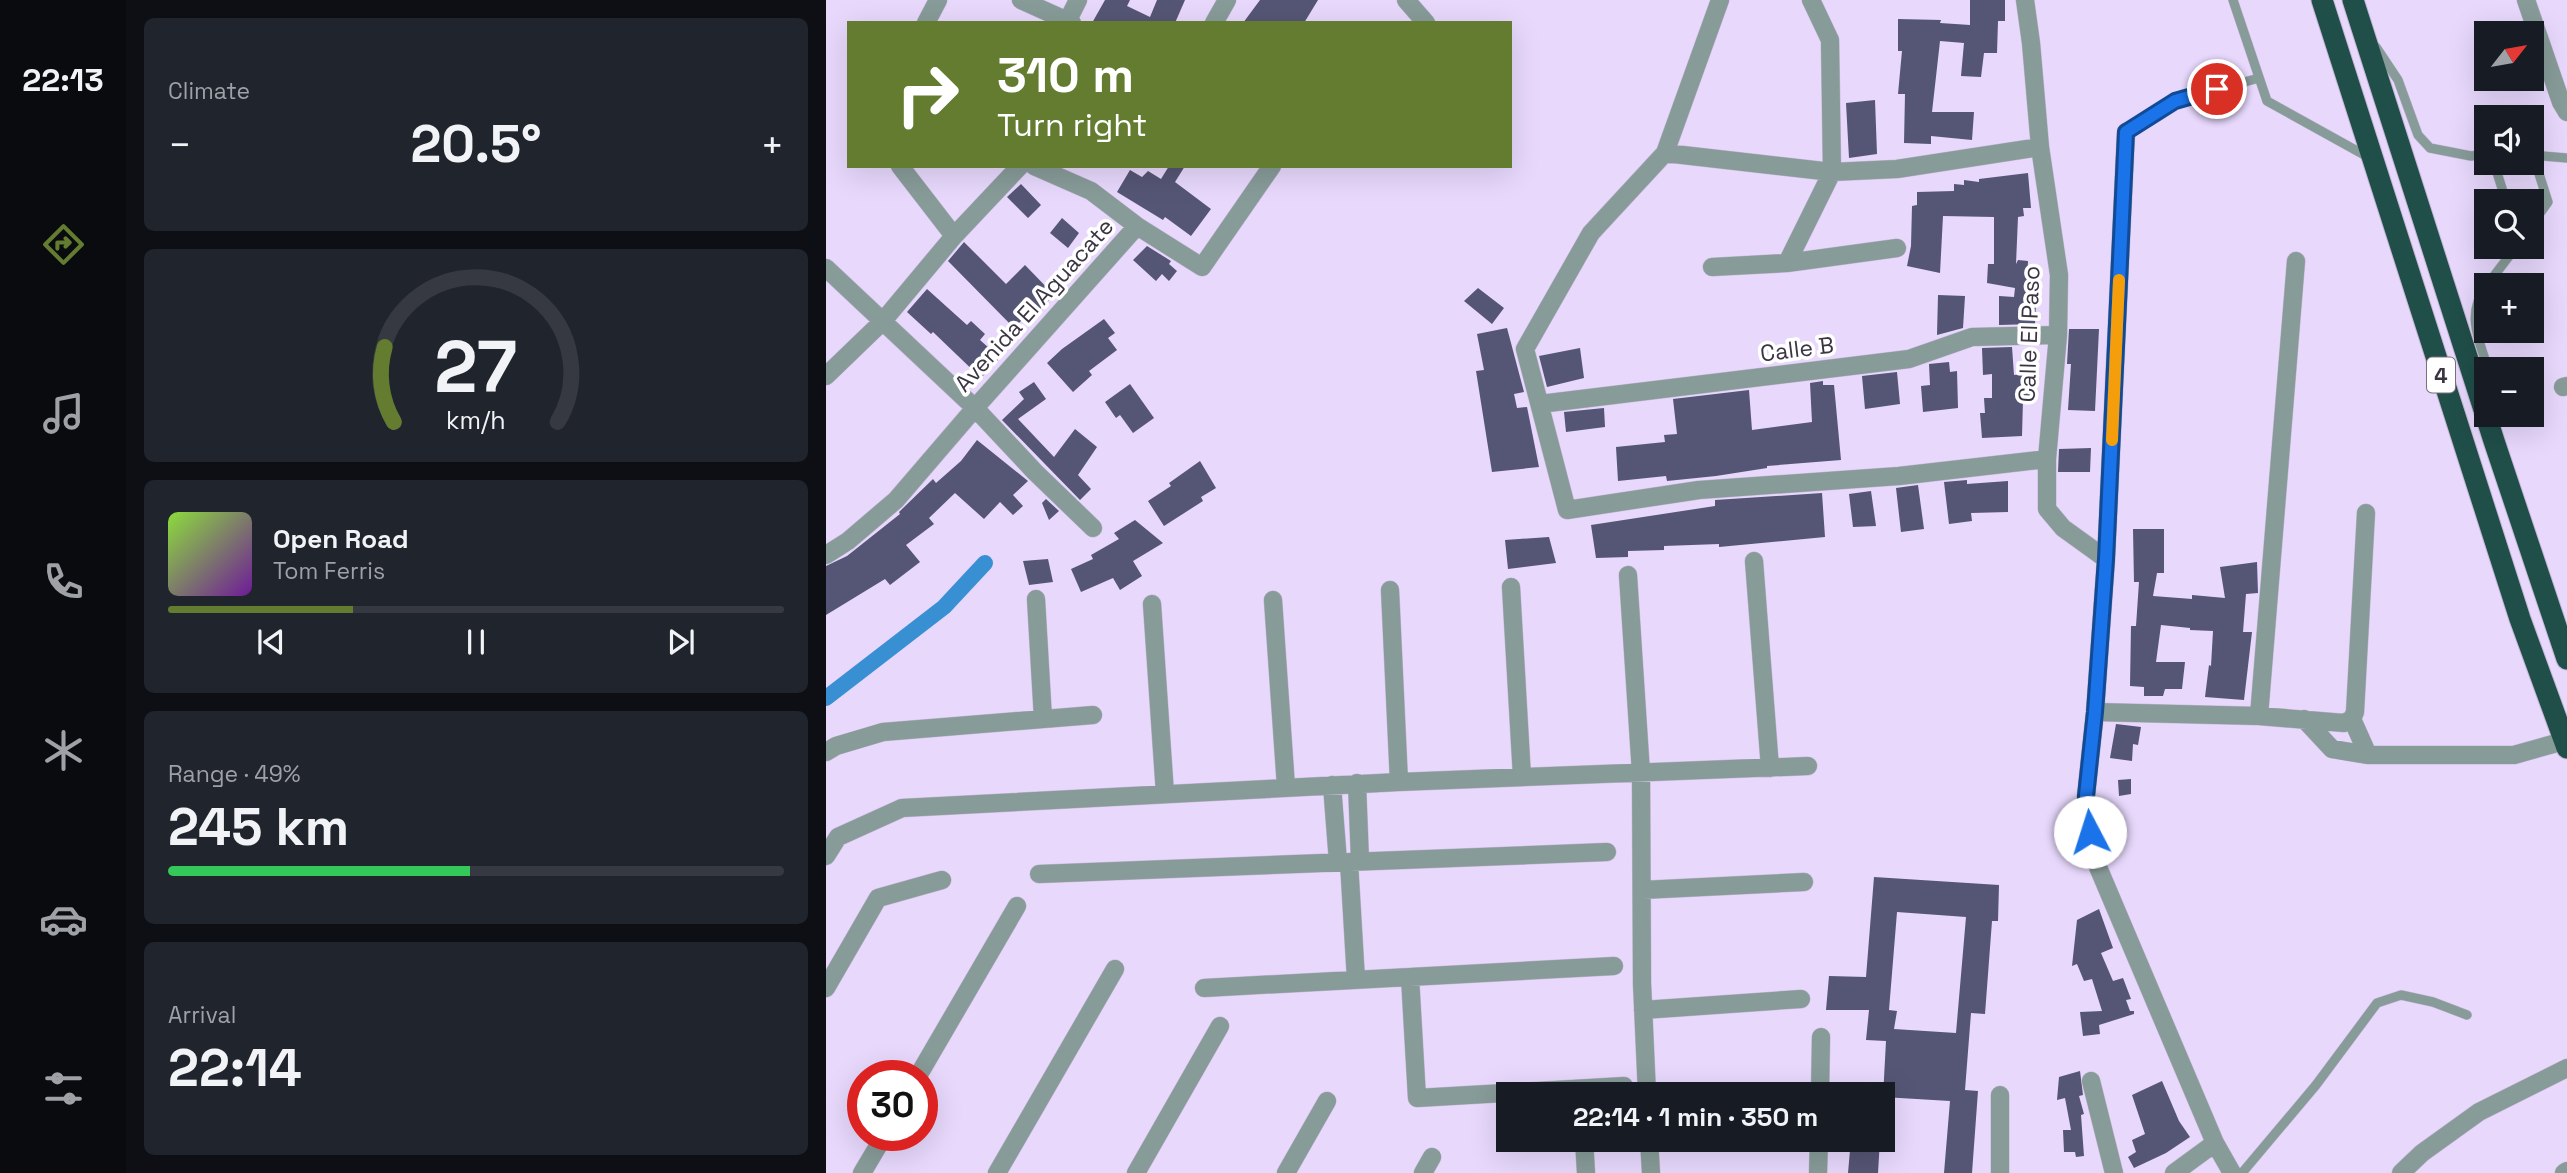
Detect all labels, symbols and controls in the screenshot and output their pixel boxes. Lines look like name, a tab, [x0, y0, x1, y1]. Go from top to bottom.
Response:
north arrow	[2474, 21, 2544, 91]
map controls	[2474, 21, 2544, 427]
text: 310 m	[997, 44, 1134, 106]
icon: right	[882, 49, 973, 140]
pin	[2187, 59, 2247, 119]
text: 22:13	[22, 60, 104, 100]
icon: arrive	[2198, 70, 2236, 108]
text: Climate	[168, 76, 250, 106]
text: Turn right	[997, 105, 1147, 145]
button: sound	[2474, 105, 2544, 175]
text: 20.5°	[410, 111, 542, 177]
text: −	[168, 121, 192, 169]
text: +	[760, 121, 784, 169]
button: search	[2474, 189, 2544, 259]
street label: Avenida El Aguacate	[948, 212, 1120, 398]
icon: directions	[39, 220, 88, 269]
street label: Calle El Paso	[2012, 265, 2046, 403]
button: +	[2474, 273, 2544, 343]
text: 27	[435, 320, 517, 413]
street label: Calle B	[1758, 330, 1836, 368]
button: −	[2474, 357, 2544, 427]
road number: 4	[2427, 358, 2455, 392]
icon: music	[39, 389, 88, 438]
text: km/h	[446, 403, 506, 435]
text: Open Road	[273, 522, 409, 556]
text: Tom Ferris	[273, 556, 385, 586]
icon: phone	[39, 557, 88, 606]
icon: previous	[252, 623, 290, 661]
icon: pause	[457, 623, 495, 661]
icon: next	[662, 623, 700, 661]
icon: climate	[39, 726, 88, 775]
text: Range · 49%	[168, 759, 301, 789]
text: 245 km	[168, 794, 349, 860]
position arrow	[2053, 795, 2127, 869]
icon: car	[39, 895, 88, 944]
text: Arrival	[168, 1000, 236, 1030]
text: 22:14	[168, 1035, 302, 1101]
speed limit sign: 30	[847, 1060, 938, 1151]
icon: filters	[39, 1064, 88, 1113]
text: 22:14 · 1 min · 350 m	[1573, 1100, 1818, 1134]

